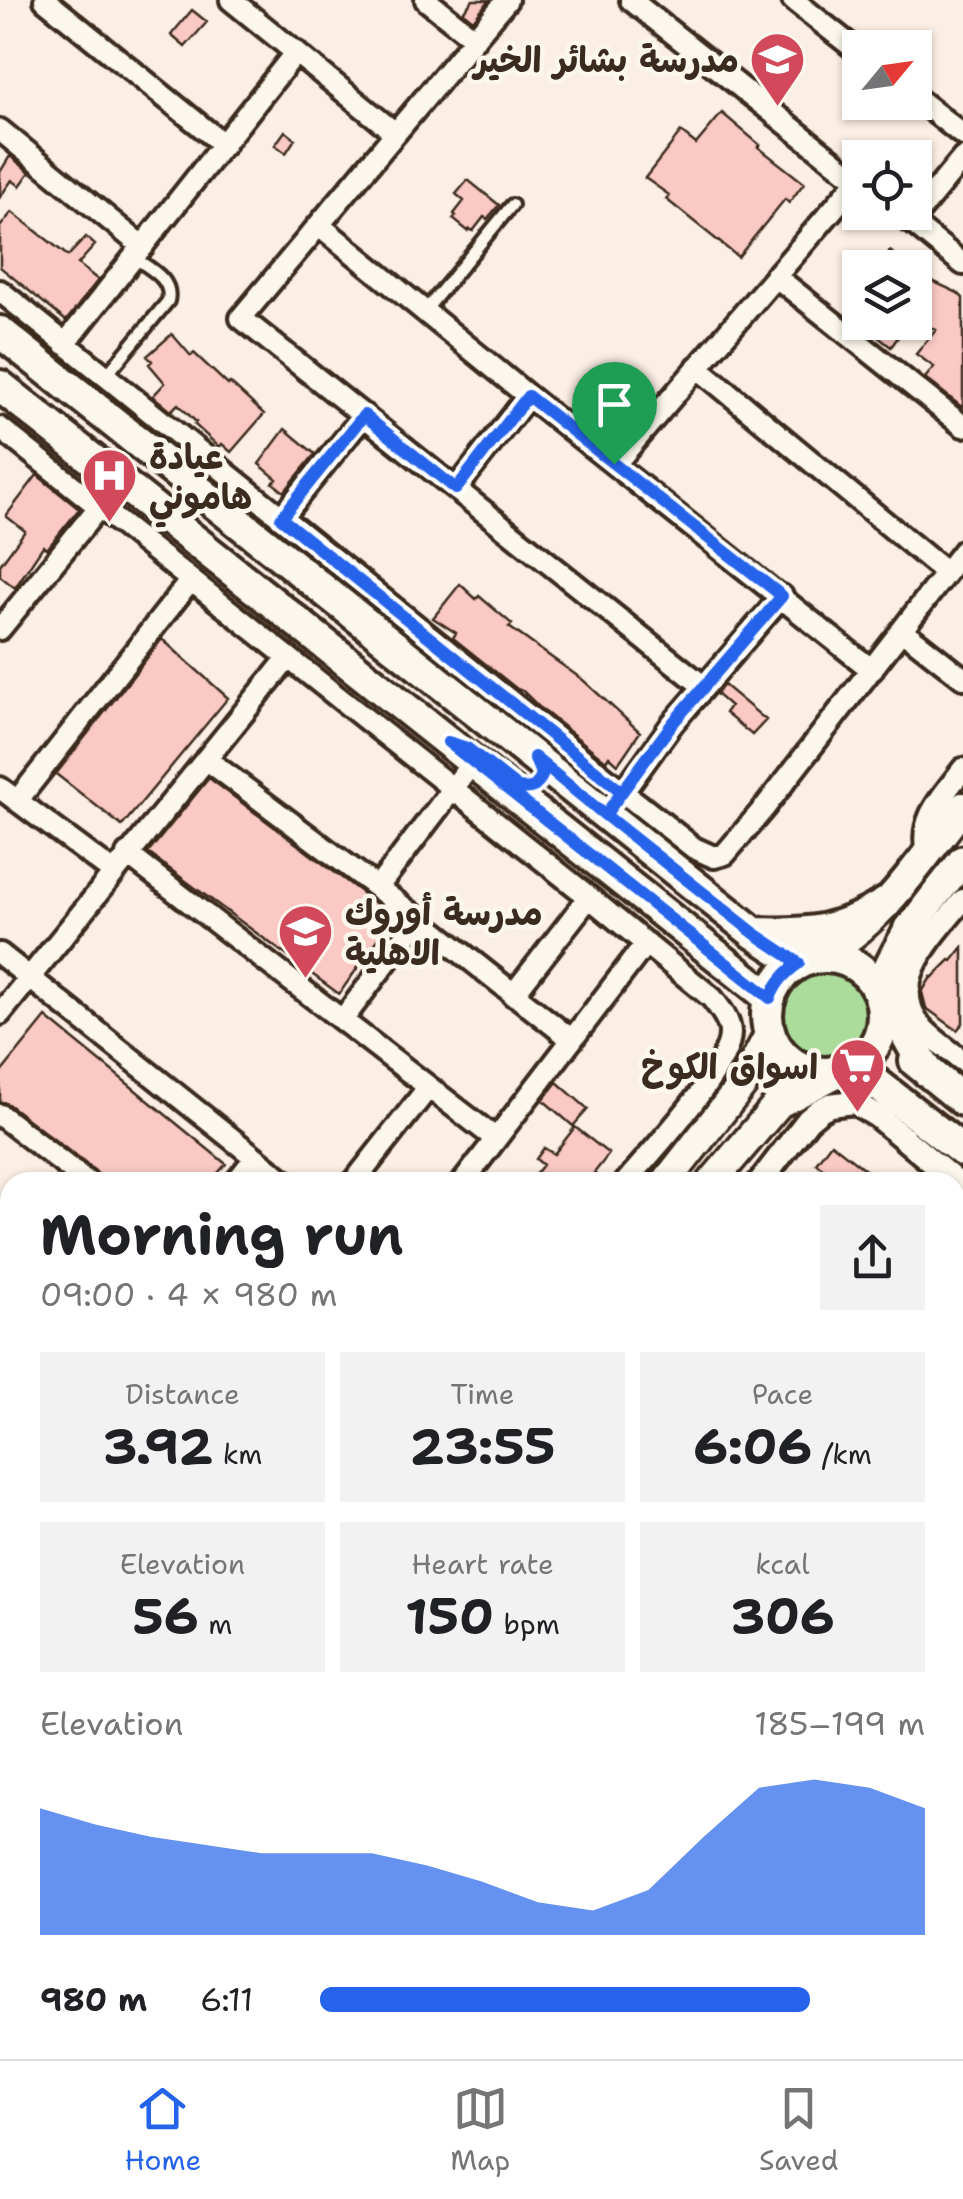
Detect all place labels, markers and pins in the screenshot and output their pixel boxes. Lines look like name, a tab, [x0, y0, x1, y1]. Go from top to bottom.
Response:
school or university icon: مدرسة بشائر الخير	[748, 29, 808, 108]
place label: مدرسة بشائر الخير	[471, 36, 739, 83]
pin	[572, 362, 657, 465]
place label: عيادة هاموني	[149, 433, 252, 528]
hospital icon: عيادة هاموني	[80, 446, 140, 525]
place label: مدرسة أوروك الاهلية	[345, 889, 543, 976]
school or university icon: مدرسة أوروك الاهلية	[276, 902, 336, 981]
supermarket icon: اسواق الكوخ	[827, 1036, 887, 1115]
place label: اسواق الكوخ	[641, 1043, 818, 1090]

